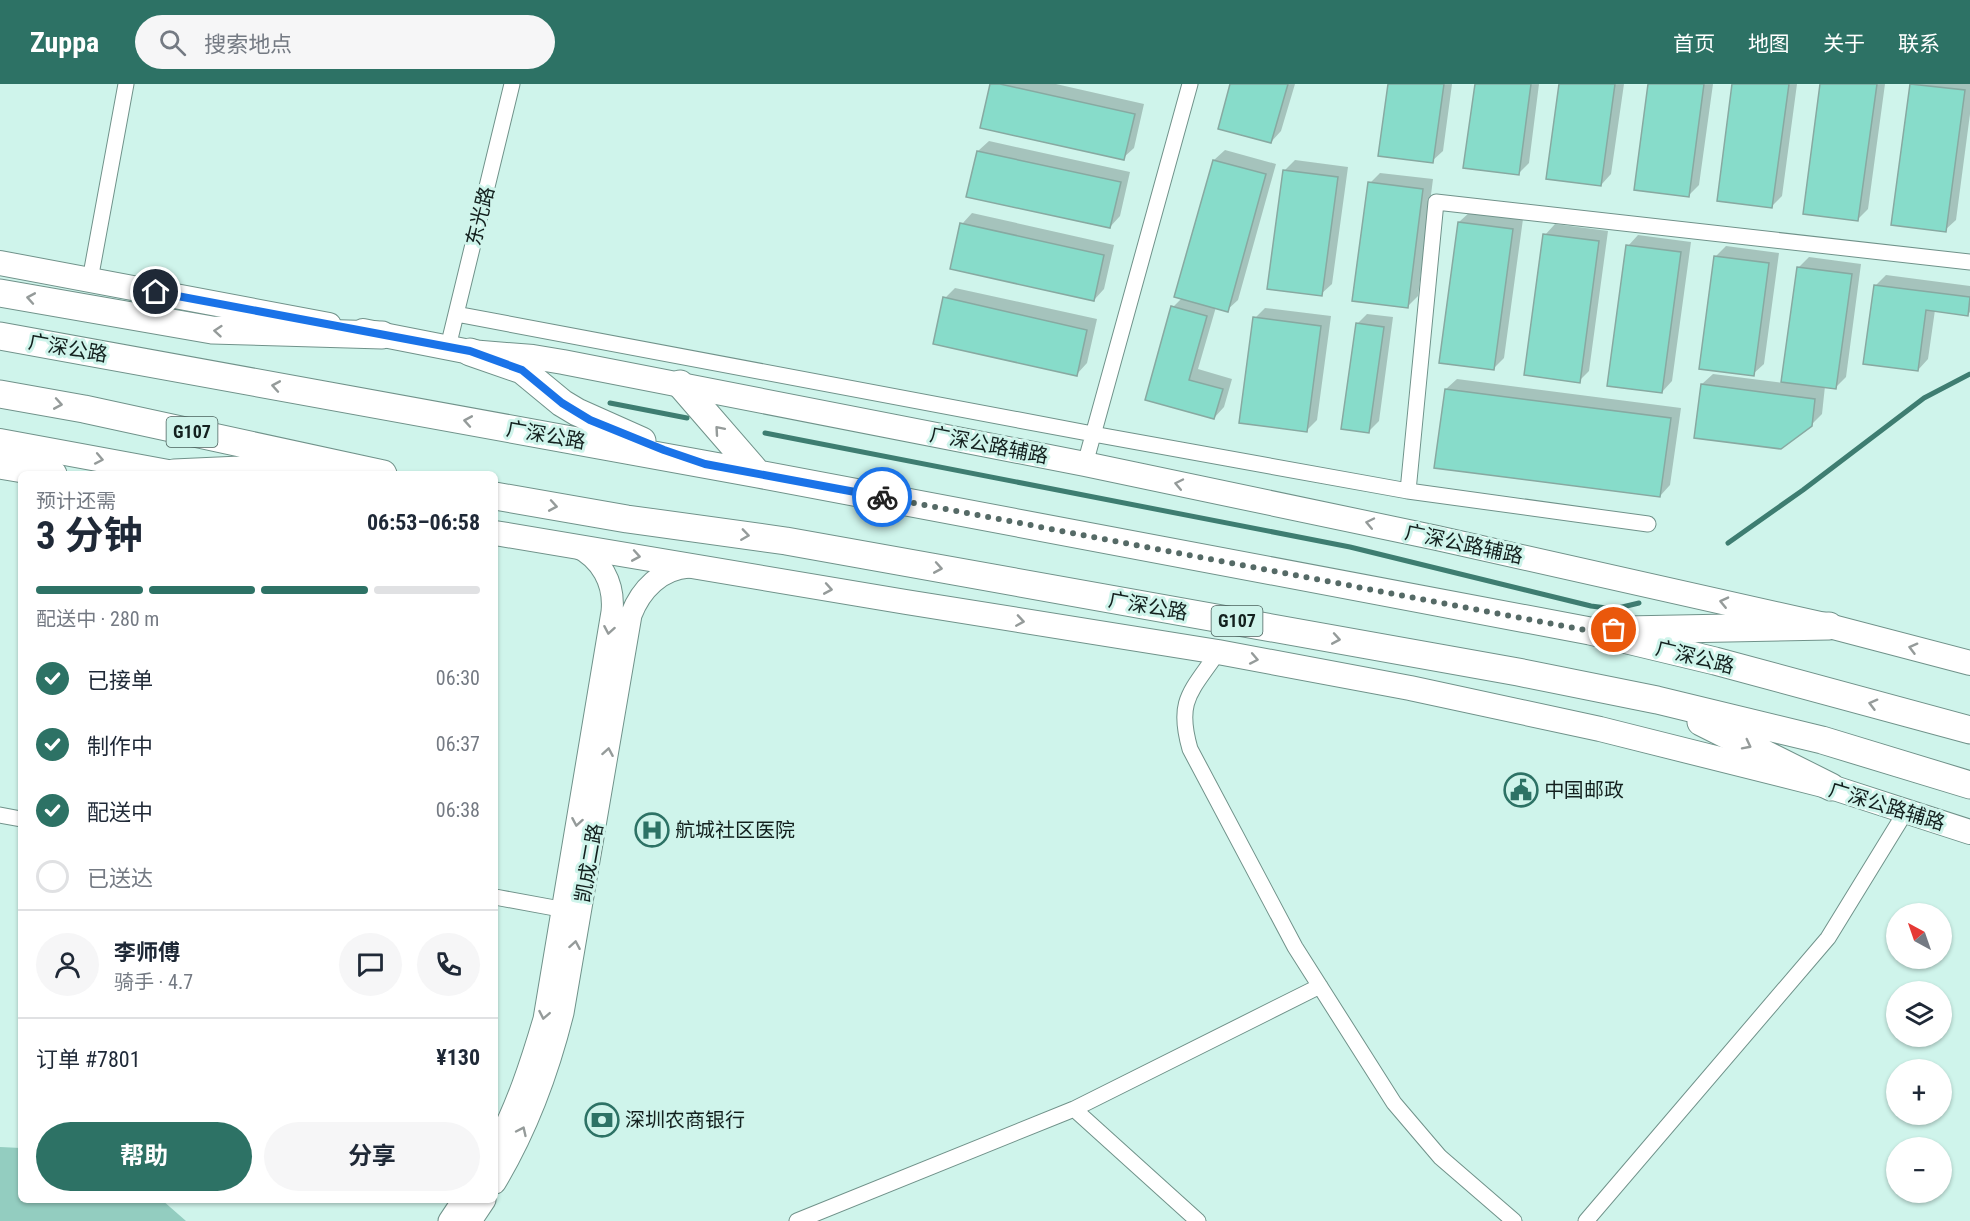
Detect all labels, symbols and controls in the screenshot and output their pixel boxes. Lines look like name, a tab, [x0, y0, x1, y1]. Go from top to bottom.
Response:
search box	[135, 15, 555, 69]
text: Zuppa	[30, 26, 99, 59]
icon: search	[156, 26, 189, 59]
text: 搜索地点	[204, 32, 292, 57]
text: 首页	[1673, 32, 1715, 56]
text: 地图	[1748, 32, 1790, 56]
text: 关于	[1823, 32, 1865, 56]
text: 联系	[1898, 32, 1940, 56]
street label: 东光路	[461, 184, 499, 248]
pin	[130, 266, 181, 317]
icon: home	[139, 275, 172, 308]
one-way arrow	[26, 292, 36, 305]
one-way arrow	[214, 324, 223, 337]
street label: 广深公路	[27, 329, 109, 367]
one-way arrow	[271, 380, 281, 393]
one-way arrow	[52, 397, 62, 410]
one-way arrow	[463, 415, 473, 428]
street label: 广深公路	[505, 416, 587, 454]
road number: G107	[166, 417, 218, 447]
street label: 广深公路辅路	[928, 422, 1050, 468]
one-way arrow	[715, 426, 726, 436]
one-way arrow	[94, 452, 104, 465]
courier	[852, 467, 912, 527]
one-way arrow	[1174, 478, 1184, 491]
icon: bike	[866, 481, 899, 514]
text: 预计还需	[36, 489, 116, 513]
one-way arrow	[547, 499, 557, 512]
text: 06:53–06:58	[367, 510, 480, 535]
text: 3 分钟	[36, 513, 143, 559]
one-way arrow	[1365, 518, 1375, 531]
street label: 广深公路辅路	[1403, 520, 1525, 568]
one-way arrow	[741, 528, 750, 541]
one-way arrow	[631, 550, 640, 562]
one-way arrow	[932, 561, 942, 574]
one-way arrow	[822, 582, 832, 595]
street label: 广深公路	[1107, 587, 1189, 625]
one-way arrow	[1719, 596, 1729, 609]
pin	[1588, 604, 1639, 655]
road number: G107	[1212, 606, 1262, 636]
text: 配送中 · 280 m	[36, 607, 159, 631]
icon: bag	[1597, 613, 1630, 646]
one-way arrow	[1016, 614, 1025, 626]
one-way arrow	[603, 625, 616, 635]
one-way arrow	[1332, 633, 1341, 645]
street label: 广深公路	[1653, 636, 1737, 678]
one-way arrow	[1909, 642, 1919, 655]
one-way arrow	[1249, 652, 1259, 665]
icon: check	[36, 662, 69, 695]
text: 06:30	[436, 666, 480, 690]
text: 已接单	[87, 668, 153, 693]
one-way arrow	[1868, 698, 1878, 711]
icon: check	[36, 728, 69, 761]
text: 06:37	[436, 732, 480, 756]
text: 制作中	[87, 734, 153, 759]
one-way arrow	[1740, 738, 1751, 749]
one-way arrow	[601, 748, 614, 758]
public building icon: 中国邮政	[1503, 772, 1539, 808]
street label: 广深公路辅路	[1826, 777, 1948, 835]
place label: 中国邮政	[1544, 778, 1624, 802]
icon: check	[36, 794, 69, 827]
text: 06:38	[436, 798, 480, 822]
text: 配送中	[87, 800, 153, 825]
hospital icon: 航城社区医院	[634, 812, 670, 848]
one-way arrow	[571, 817, 584, 827]
place label: 航城社区医院	[675, 818, 795, 842]
street label: 凯成二路	[570, 822, 608, 904]
text: 已送达	[87, 866, 153, 891]
north arrow	[1886, 903, 1952, 969]
map controls	[1886, 903, 1952, 1203]
button: person	[36, 933, 99, 996]
button: chat	[339, 933, 402, 996]
button: phone	[417, 933, 480, 996]
text: 李师傅	[114, 940, 180, 965]
one-way arrow	[568, 940, 580, 949]
text: 骑手 · 4.7	[114, 970, 193, 994]
button: layers	[1886, 981, 1952, 1047]
one-way arrow	[538, 1009, 551, 1019]
text: ¥130	[436, 1045, 480, 1070]
text: 订单 #7801	[36, 1047, 141, 1072]
button: +	[1886, 1059, 1952, 1125]
bank icon: 深圳农商银行	[584, 1102, 620, 1138]
place label: 深圳农商银行	[625, 1108, 745, 1132]
button: 帮助	[36, 1122, 252, 1191]
button: 分享	[264, 1122, 480, 1191]
one-way arrow	[515, 1127, 527, 1138]
button: −	[1886, 1137, 1952, 1203]

